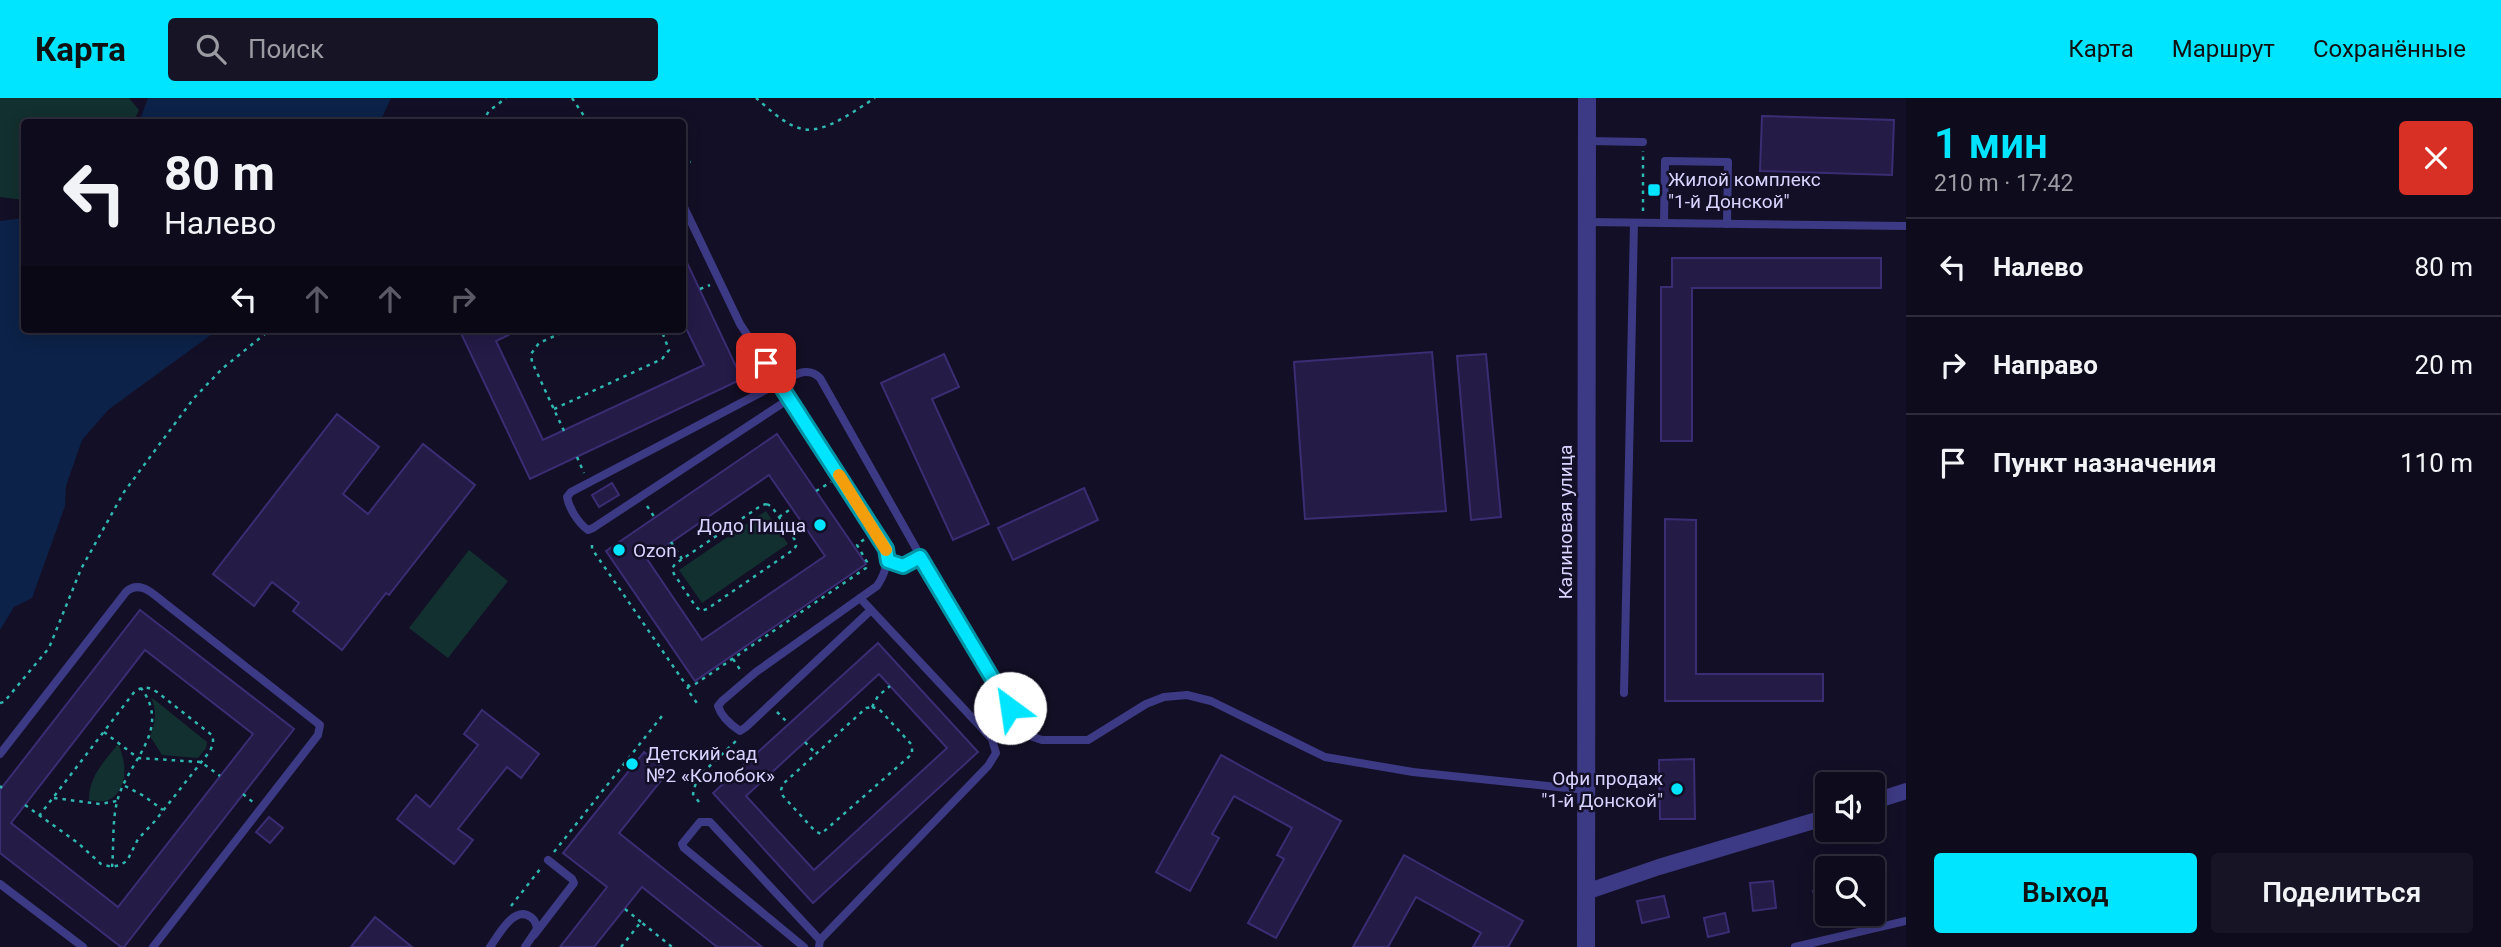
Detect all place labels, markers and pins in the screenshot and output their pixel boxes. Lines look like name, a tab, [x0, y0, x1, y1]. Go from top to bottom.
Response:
place label: Жилой комплекс "1-й Донской"	[1668, 168, 1821, 213]
marker: Жилой комплекс "1-й Донской"	[1646, 182, 1662, 198]
pin	[736, 333, 796, 393]
place label: Додо Пицца	[697, 514, 806, 537]
marker: Додо Пицца	[812, 517, 828, 533]
place label: Ozon	[633, 539, 677, 562]
marker: Ozon	[611, 542, 627, 558]
place label: Детский сад №2 «Колобок»	[646, 742, 775, 787]
marker: Детский сад №2 «Колобок»	[624, 756, 640, 772]
place label: Офи продаж "1-й Донской"	[1541, 767, 1663, 812]
marker: Офи продаж "1-й Донской"	[1669, 781, 1685, 797]

